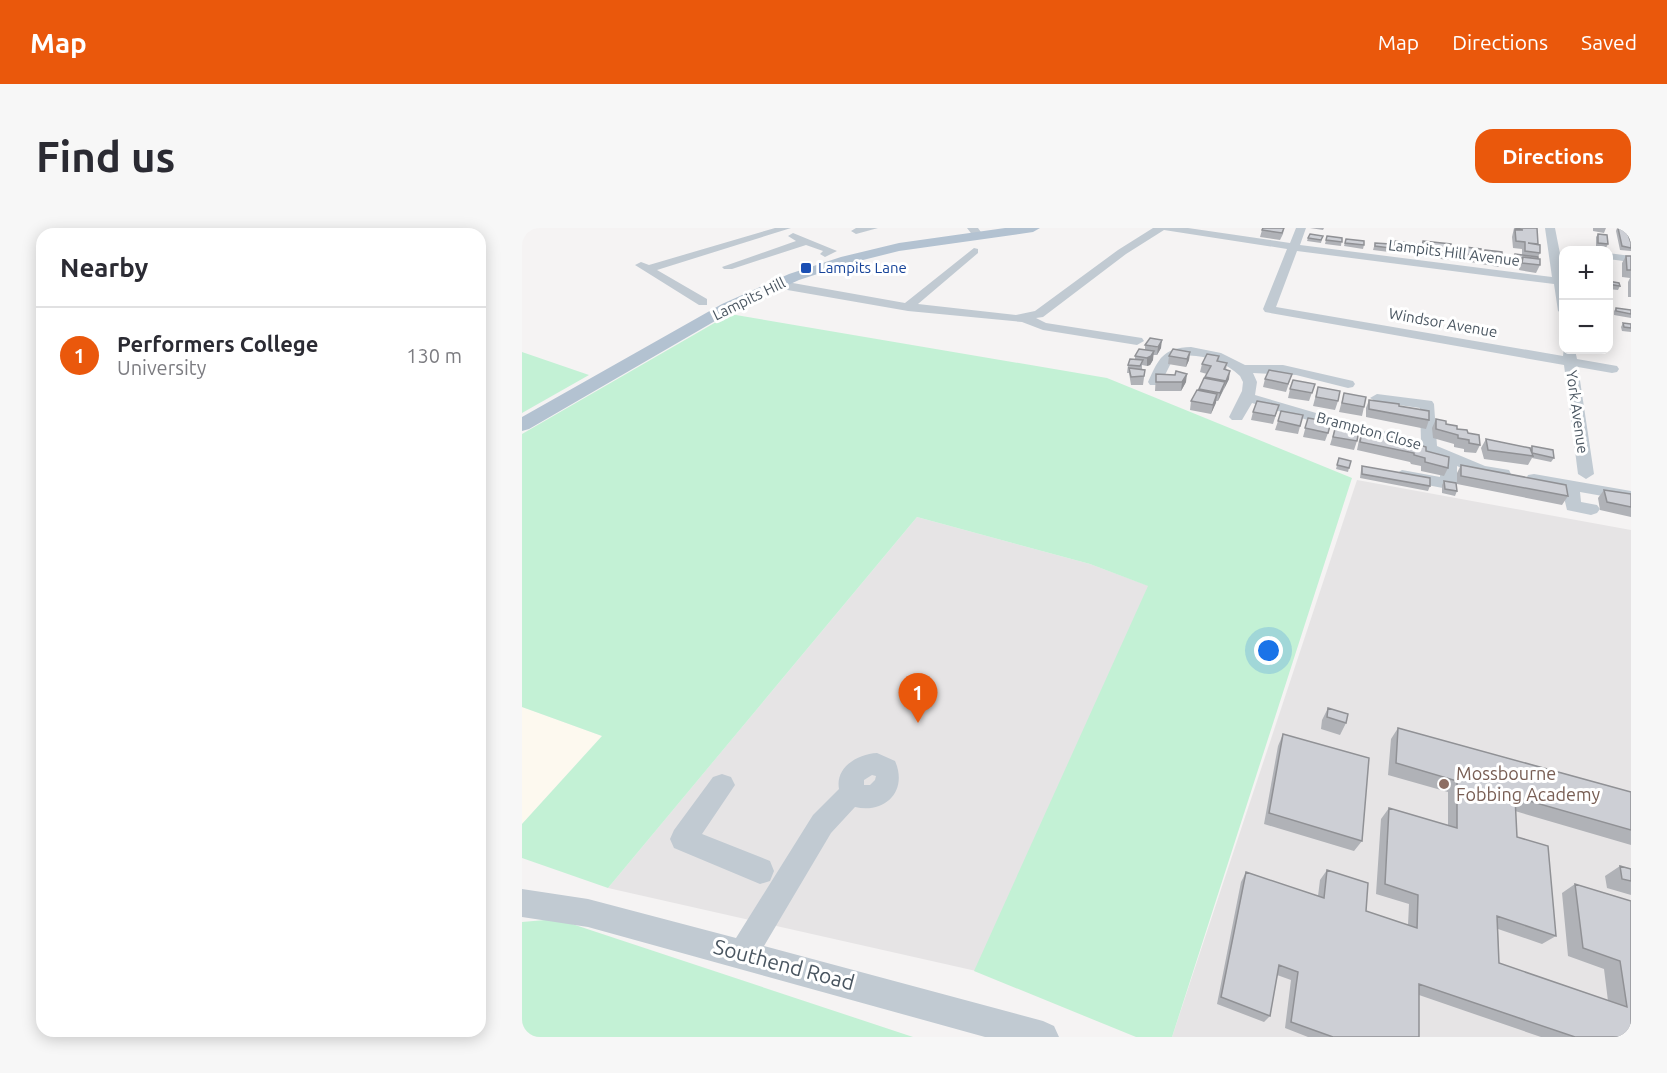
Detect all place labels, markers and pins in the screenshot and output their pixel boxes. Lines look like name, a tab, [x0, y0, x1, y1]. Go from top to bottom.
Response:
place label: Lampits Lane	[818, 259, 907, 276]
marker: Lampits Lane	[799, 261, 813, 275]
pin: 1	[898, 674, 938, 723]
place label: Mossbourne Fobbing Academy	[1456, 763, 1600, 804]
marker: Mossbourne Fobbing Academy	[1437, 777, 1451, 791]

